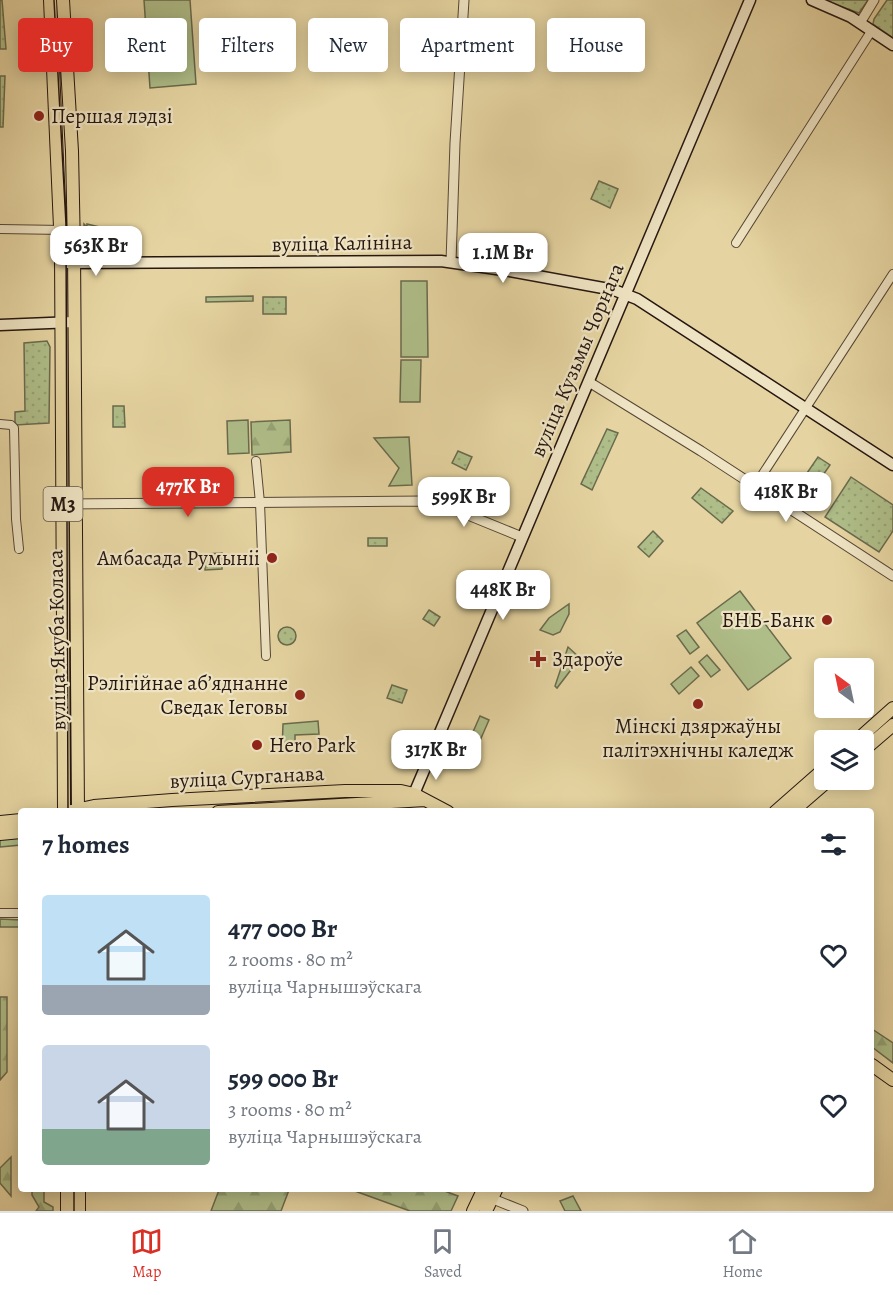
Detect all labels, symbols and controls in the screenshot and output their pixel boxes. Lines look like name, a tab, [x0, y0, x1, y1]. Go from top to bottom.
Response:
chip: Buy	[18, 18, 93, 72]
chip: Rent	[105, 18, 187, 72]
chip: Filters	[199, 18, 296, 72]
chip: New	[308, 18, 388, 72]
chip: Apartment	[400, 18, 535, 72]
chip: House	[547, 18, 645, 72]
place label: Першая лэдзі	[51, 102, 173, 130]
marker: Першая лэдзі	[32, 109, 46, 123]
pin: 563K Br	[41, 226, 151, 277]
street label: вуліца Калініна	[271, 228, 413, 258]
text: 563K Br	[64, 232, 128, 259]
pin: 1.1M Br	[448, 233, 558, 284]
text: 1.1M Br	[473, 239, 533, 266]
street label: вуліца Кузьмы Чорнага	[523, 258, 631, 461]
pin: 477K Br	[133, 467, 243, 518]
pin: 418K Br	[731, 472, 841, 523]
text: 477K Br	[156, 473, 220, 500]
pin: 599K Br	[409, 477, 519, 528]
text: 418K Br	[754, 478, 818, 505]
text: 599K Br	[432, 483, 496, 510]
road number: М3	[44, 487, 82, 521]
place label: Амбасада Румыніі	[96, 544, 260, 572]
street label: вуліца Якуба Коласа	[41, 549, 73, 731]
marker: Амбасада Румыніі	[265, 551, 279, 565]
pin: 448K Br	[448, 570, 558, 621]
text: 448K Br	[470, 576, 536, 603]
place label: БНБ-Банк	[721, 606, 815, 634]
marker: БНБ-Банк	[820, 613, 834, 627]
place label: Здароўе	[552, 645, 623, 673]
marker: Здароўе	[529, 650, 547, 668]
north arrow	[814, 658, 874, 718]
map controls	[814, 658, 874, 790]
place label: Рэлігійнае абʼяднанне Сведак Іеговы	[87, 669, 288, 721]
marker: Рэлігійнае абʼяднанне Сведак Іеговы	[293, 688, 307, 702]
marker: Мінскі дзяржаўны палітэхнічны каледж	[691, 697, 705, 711]
place label: Мінскі дзяржаўны палітэхнічны каледж	[602, 712, 794, 764]
pin: 317K Br	[381, 730, 491, 781]
button: layers	[814, 730, 874, 790]
place label: Hero Park	[269, 731, 356, 759]
text: 317K Br	[405, 736, 467, 763]
marker: Hero Park	[250, 738, 264, 752]
street label: вуліца Сурганава	[169, 759, 325, 795]
text: 7 homes	[42, 827, 130, 862]
icon: filters	[817, 828, 850, 861]
text: 477 000 Br	[228, 911, 338, 946]
icon: home	[90, 919, 162, 991]
icon: heart	[817, 939, 850, 972]
text: 2 rooms · 80 m²	[228, 946, 353, 973]
text: вуліца Чарнышэўскага	[228, 973, 422, 1000]
text: 599 000 Br	[228, 1061, 338, 1096]
icon: home	[90, 1069, 162, 1141]
icon: heart	[817, 1089, 850, 1122]
text: 3 rooms · 80 m²	[228, 1096, 352, 1123]
text: вуліца Чарнышэўскага	[228, 1123, 422, 1150]
tab: Map	[130, 1225, 163, 1283]
tab: Saved	[424, 1225, 462, 1283]
tab: Home	[722, 1225, 763, 1283]

